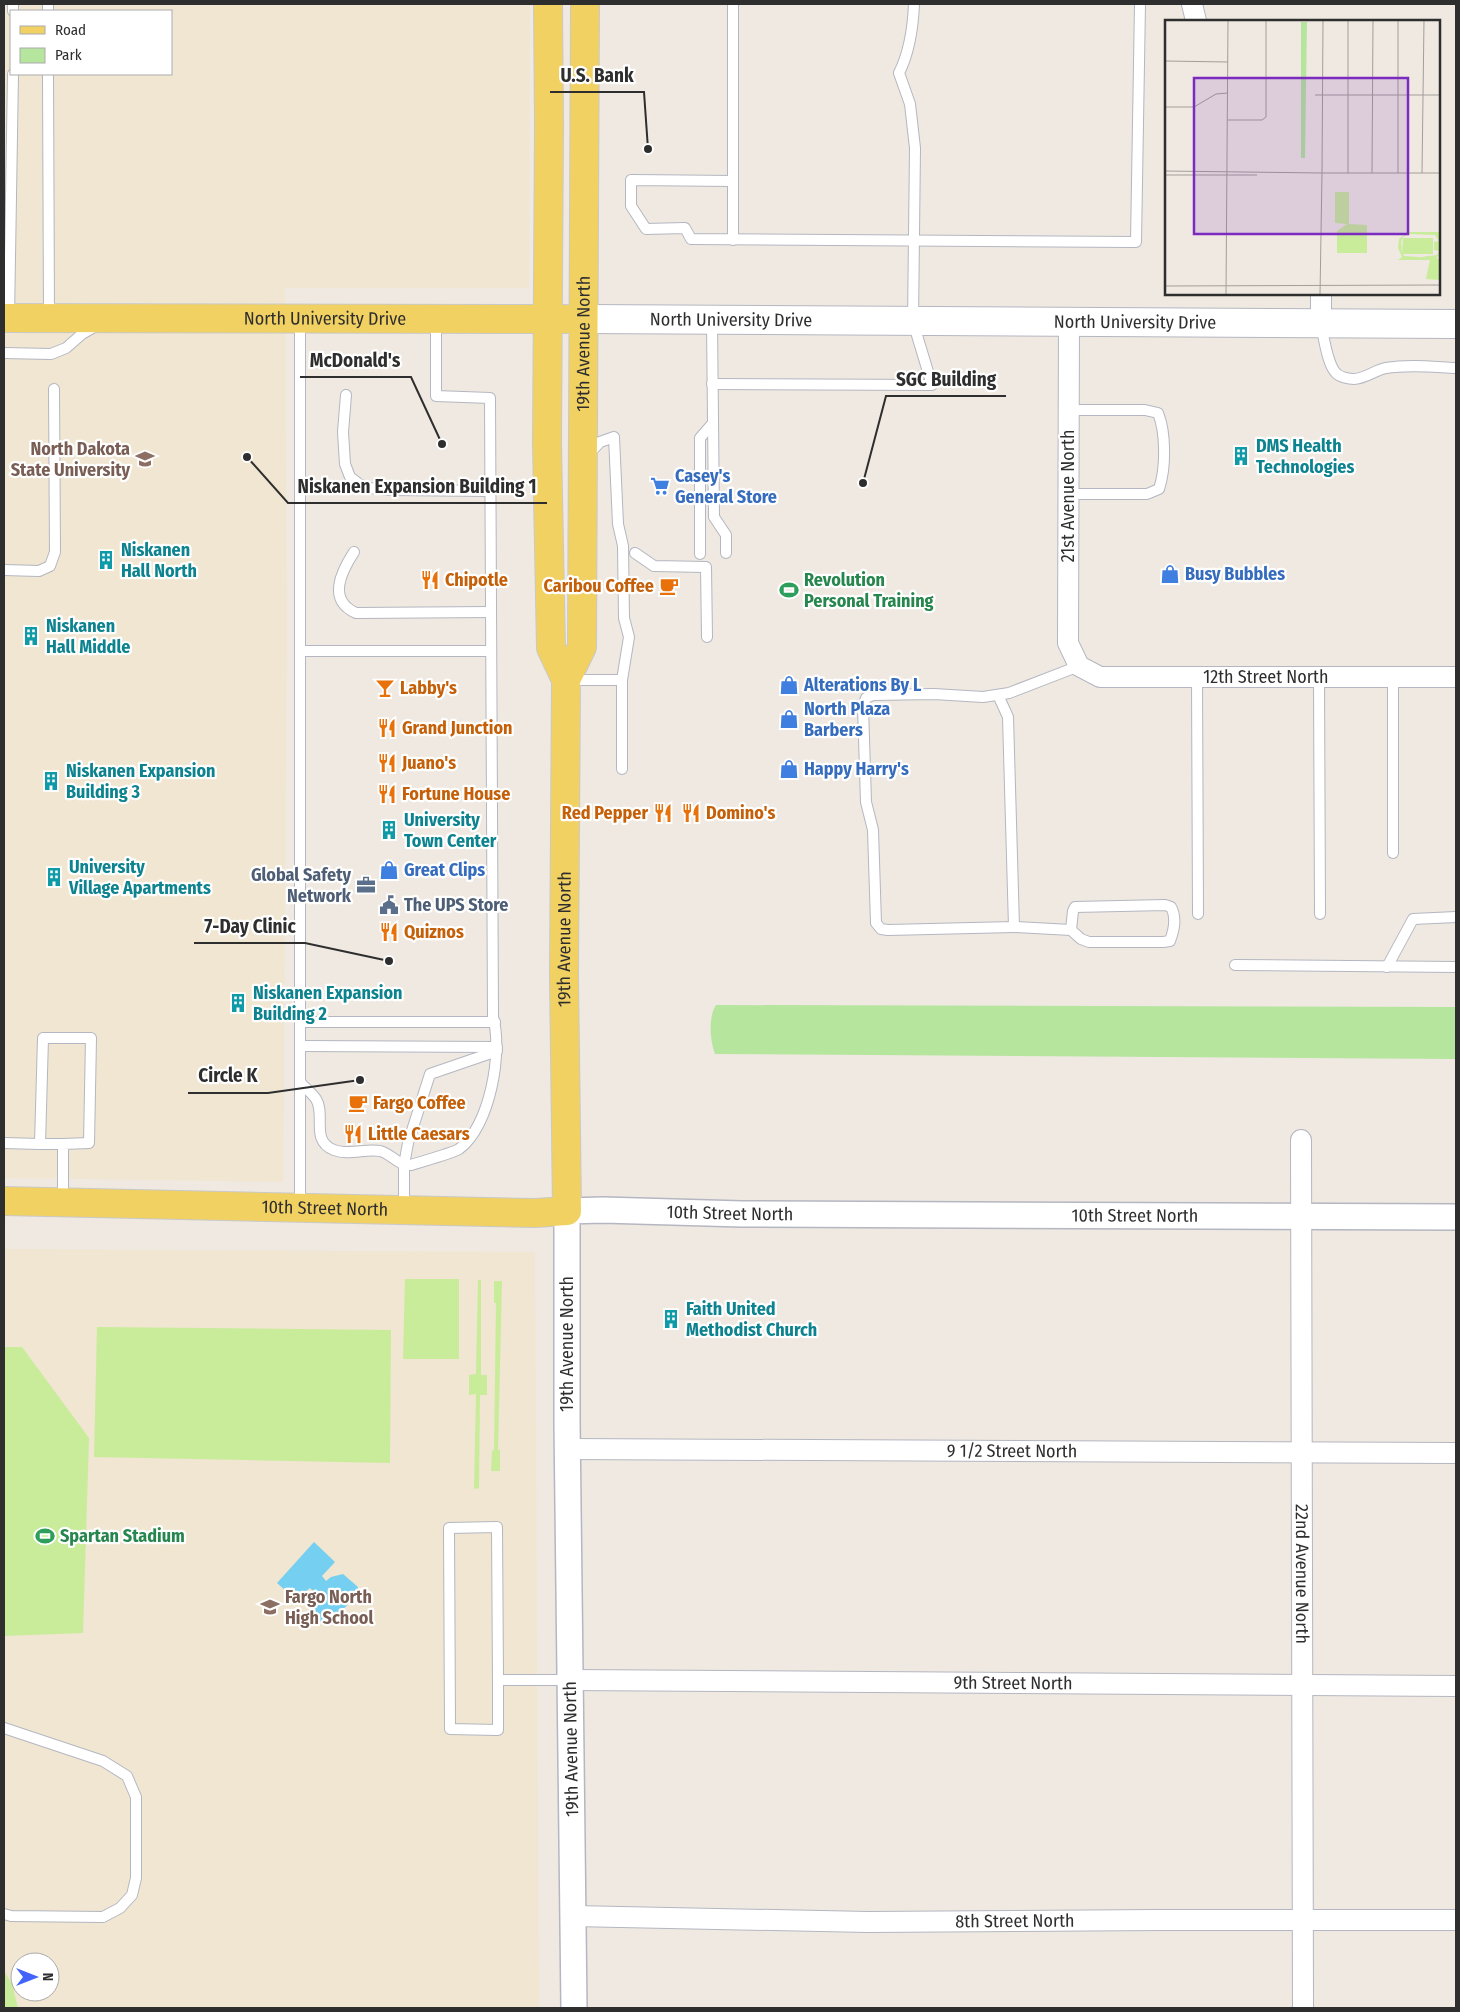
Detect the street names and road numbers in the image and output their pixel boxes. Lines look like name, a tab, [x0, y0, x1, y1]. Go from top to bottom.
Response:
street label: 19th Avenue North	[572, 276, 595, 412]
street label: North University Drive	[244, 307, 406, 330]
street label: North University Drive	[650, 308, 812, 331]
street label: North University Drive	[1054, 311, 1216, 334]
street label: 21st Avenue North	[1057, 430, 1079, 562]
street label: 12th Street North	[1203, 666, 1328, 688]
street label: 19th Avenue North	[553, 871, 576, 1007]
street label: 10th Street North	[261, 1196, 388, 1221]
street label: 10th Street North	[666, 1201, 793, 1225]
street label: 10th Street North	[1071, 1204, 1198, 1227]
street label: 19th Avenue North	[556, 1276, 578, 1412]
street label: 9 1/2 Street North	[947, 1440, 1077, 1462]
street label: 22nd Avenue North	[1291, 1504, 1313, 1644]
street label: 9th Street North	[953, 1672, 1073, 1694]
street label: 19th Avenue North	[559, 1681, 583, 1817]
street label: 8th Street North	[955, 1910, 1075, 1932]

